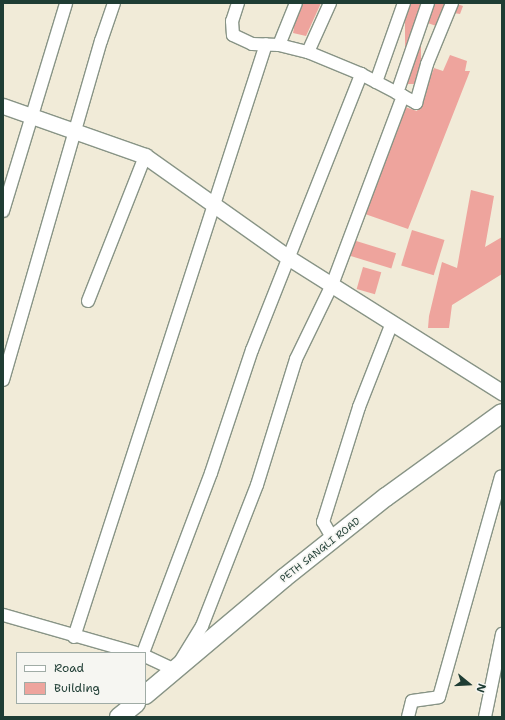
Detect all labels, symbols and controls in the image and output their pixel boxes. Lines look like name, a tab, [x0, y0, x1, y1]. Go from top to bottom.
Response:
street label: PETH SANGLI ROAD	[278, 515, 362, 585]
legend	[16, 652, 146, 704]
text: Road	[54, 660, 84, 676]
north arrow	[449, 664, 489, 704]
text: Building	[54, 680, 100, 696]
text: N	[472, 681, 489, 694]

